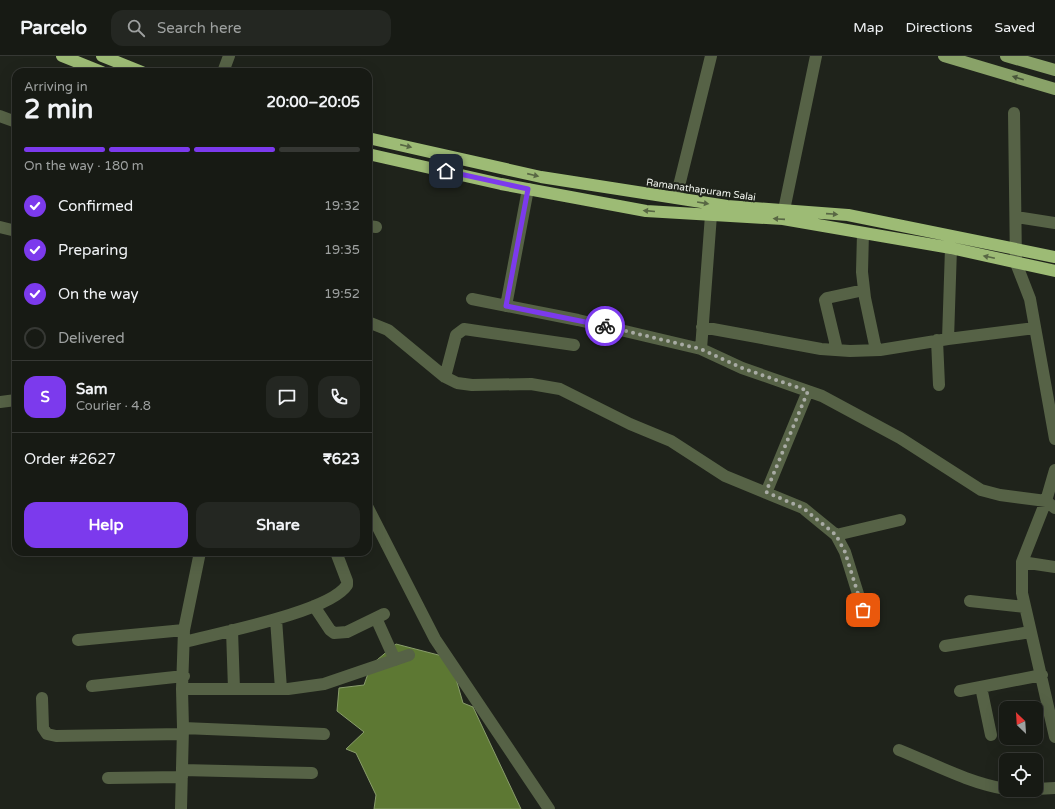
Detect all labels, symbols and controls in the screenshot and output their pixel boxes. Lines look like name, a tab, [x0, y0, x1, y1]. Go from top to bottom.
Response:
search box	[111, 10, 391, 46]
text: Parcelo	[20, 17, 87, 39]
icon: search	[125, 17, 147, 39]
text: Search here	[157, 19, 241, 37]
text: Map	[853, 19, 884, 36]
text: Directions	[906, 19, 973, 36]
text: Saved	[995, 19, 1035, 36]
one-way arrow	[1011, 75, 1023, 81]
text: Arriving in	[24, 79, 88, 95]
text: 20:00–20:05	[267, 93, 360, 111]
text: 2 min	[24, 94, 93, 125]
one-way arrow	[400, 143, 412, 149]
pin	[429, 154, 463, 188]
text: On the way · 180 m	[24, 158, 144, 174]
icon: home	[435, 160, 457, 182]
one-way arrow	[527, 173, 539, 179]
street label: Ramanathapuram Salai	[645, 176, 756, 204]
icon: check	[24, 195, 46, 217]
text: Confirmed	[58, 197, 133, 215]
text: 19:32	[324, 198, 360, 214]
one-way arrow	[697, 200, 709, 206]
one-way arrow	[643, 208, 655, 215]
one-way arrow	[826, 210, 838, 217]
one-way arrow	[773, 216, 785, 223]
icon: check	[24, 239, 46, 261]
text: Preparing	[58, 241, 128, 259]
text: 19:35	[324, 242, 360, 258]
one-way arrow	[983, 253, 996, 259]
icon: check	[24, 283, 46, 305]
text: On the way	[58, 285, 138, 303]
text: 19:52	[324, 286, 360, 302]
courier	[585, 306, 625, 346]
icon: bike	[594, 315, 616, 337]
text: Delivered	[58, 329, 125, 347]
button: chat	[266, 376, 308, 418]
button: phone	[318, 376, 360, 418]
text: Sam	[76, 380, 107, 398]
text: S	[40, 388, 50, 406]
text: Courier · 4.8	[76, 398, 151, 414]
text: Order #2627	[24, 450, 116, 468]
text: ₹623	[323, 450, 360, 468]
button: Help	[24, 502, 188, 548]
button: Share	[196, 502, 360, 548]
pin	[846, 593, 880, 627]
icon: bag	[852, 599, 874, 621]
north arrow	[999, 701, 1043, 745]
map controls	[999, 701, 1043, 797]
button: locate	[999, 753, 1043, 797]

